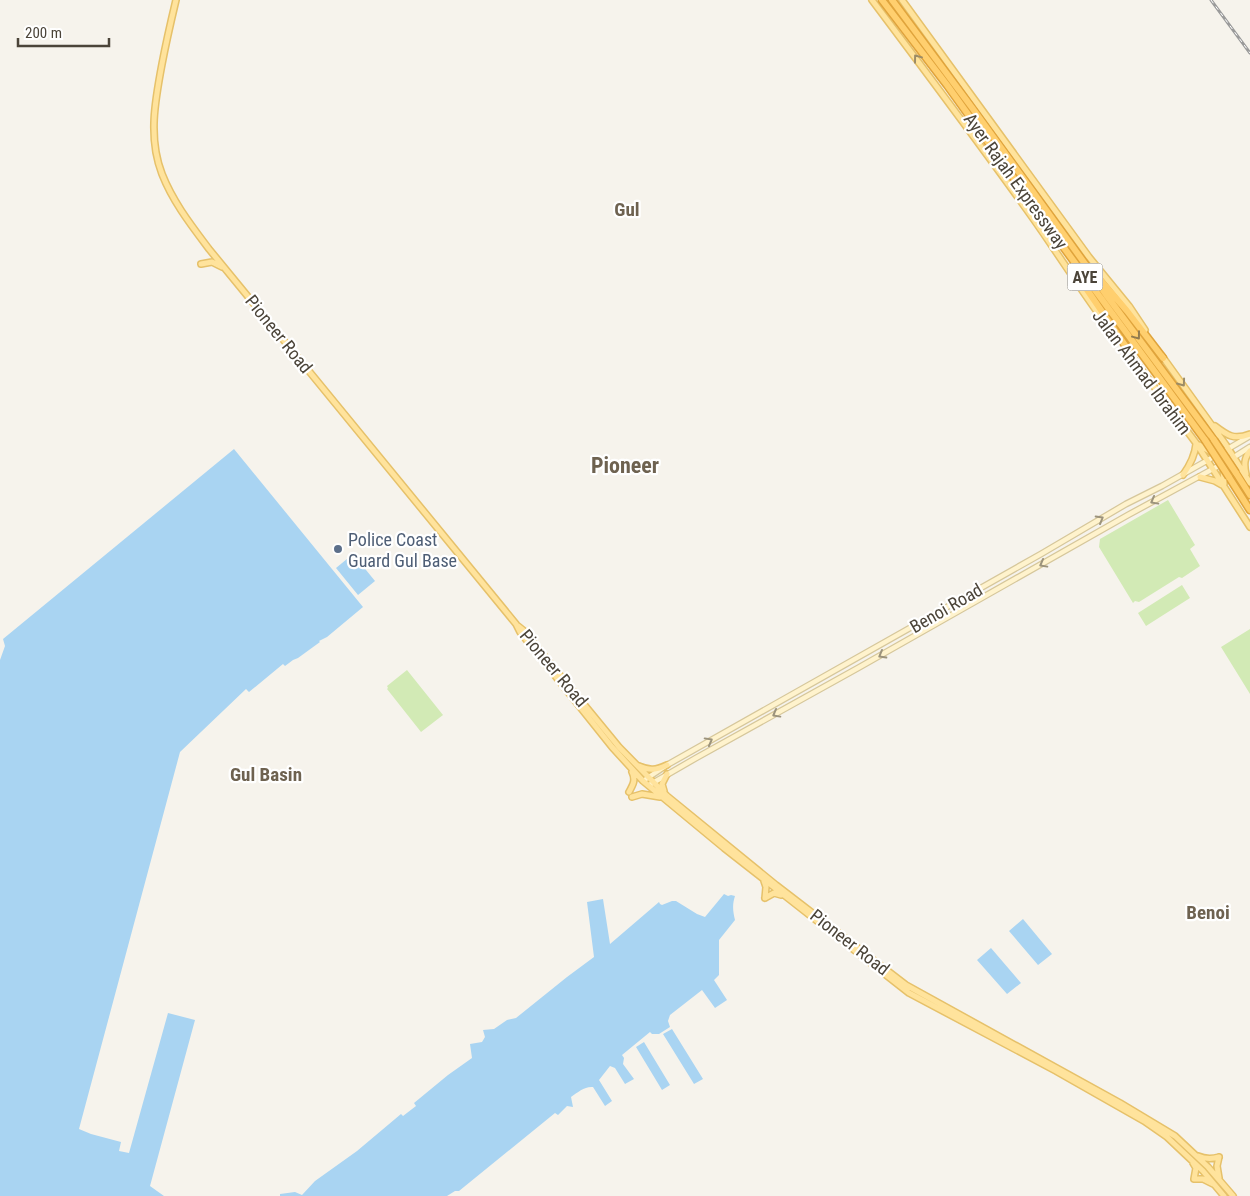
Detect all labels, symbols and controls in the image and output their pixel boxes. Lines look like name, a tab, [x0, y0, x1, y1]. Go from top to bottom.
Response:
scale bar	[18, 15, 109, 47]
text: 200 m	[25, 24, 62, 42]
one-way arrow	[914, 55, 922, 64]
street label: Ayer Rajah Expressway	[960, 109, 1073, 253]
district label: Gul	[614, 198, 640, 221]
road number: AYE	[1068, 264, 1102, 290]
street label: Pioneer Road	[241, 291, 317, 377]
street label: Jalan Ahmad Ibrahim	[1088, 305, 1196, 439]
one-way arrow	[1131, 330, 1140, 340]
one-way arrow	[1176, 377, 1184, 386]
district label: Pioneer	[591, 453, 659, 478]
one-way arrow	[1151, 495, 1160, 505]
one-way arrow	[1095, 515, 1104, 525]
place label: Police Coast Guard Gul Base	[348, 529, 457, 571]
marker: Police Coast Guard Gul Base	[332, 543, 344, 555]
one-way arrow	[1039, 557, 1048, 567]
street label: Benoi Road	[906, 579, 986, 637]
street label: Pioneer Road	[516, 625, 592, 711]
one-way arrow	[878, 648, 887, 658]
one-way arrow	[773, 707, 782, 717]
one-way arrow	[704, 737, 713, 747]
district label: Gul Basin	[230, 763, 302, 786]
district label: Benoi	[1186, 901, 1230, 924]
street label: Pioneer Road	[806, 905, 894, 979]

